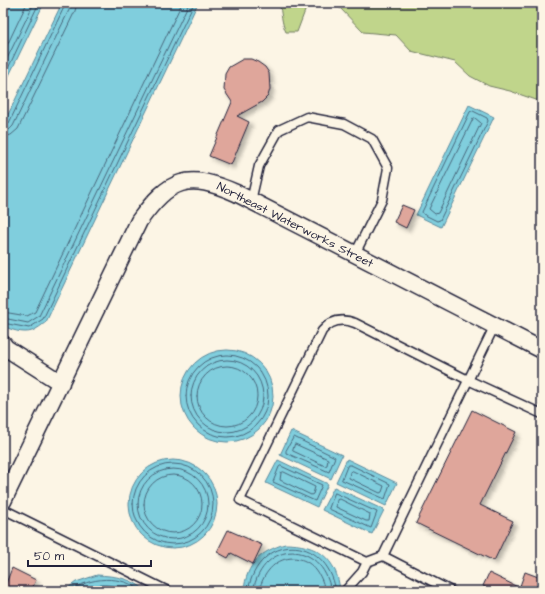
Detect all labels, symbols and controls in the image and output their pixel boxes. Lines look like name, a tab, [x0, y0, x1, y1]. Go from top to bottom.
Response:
street label: Northeast Waterworks Street	[214, 178, 376, 272]
scale bar	[28, 542, 151, 568]
text: 50 m	[34, 548, 65, 565]

